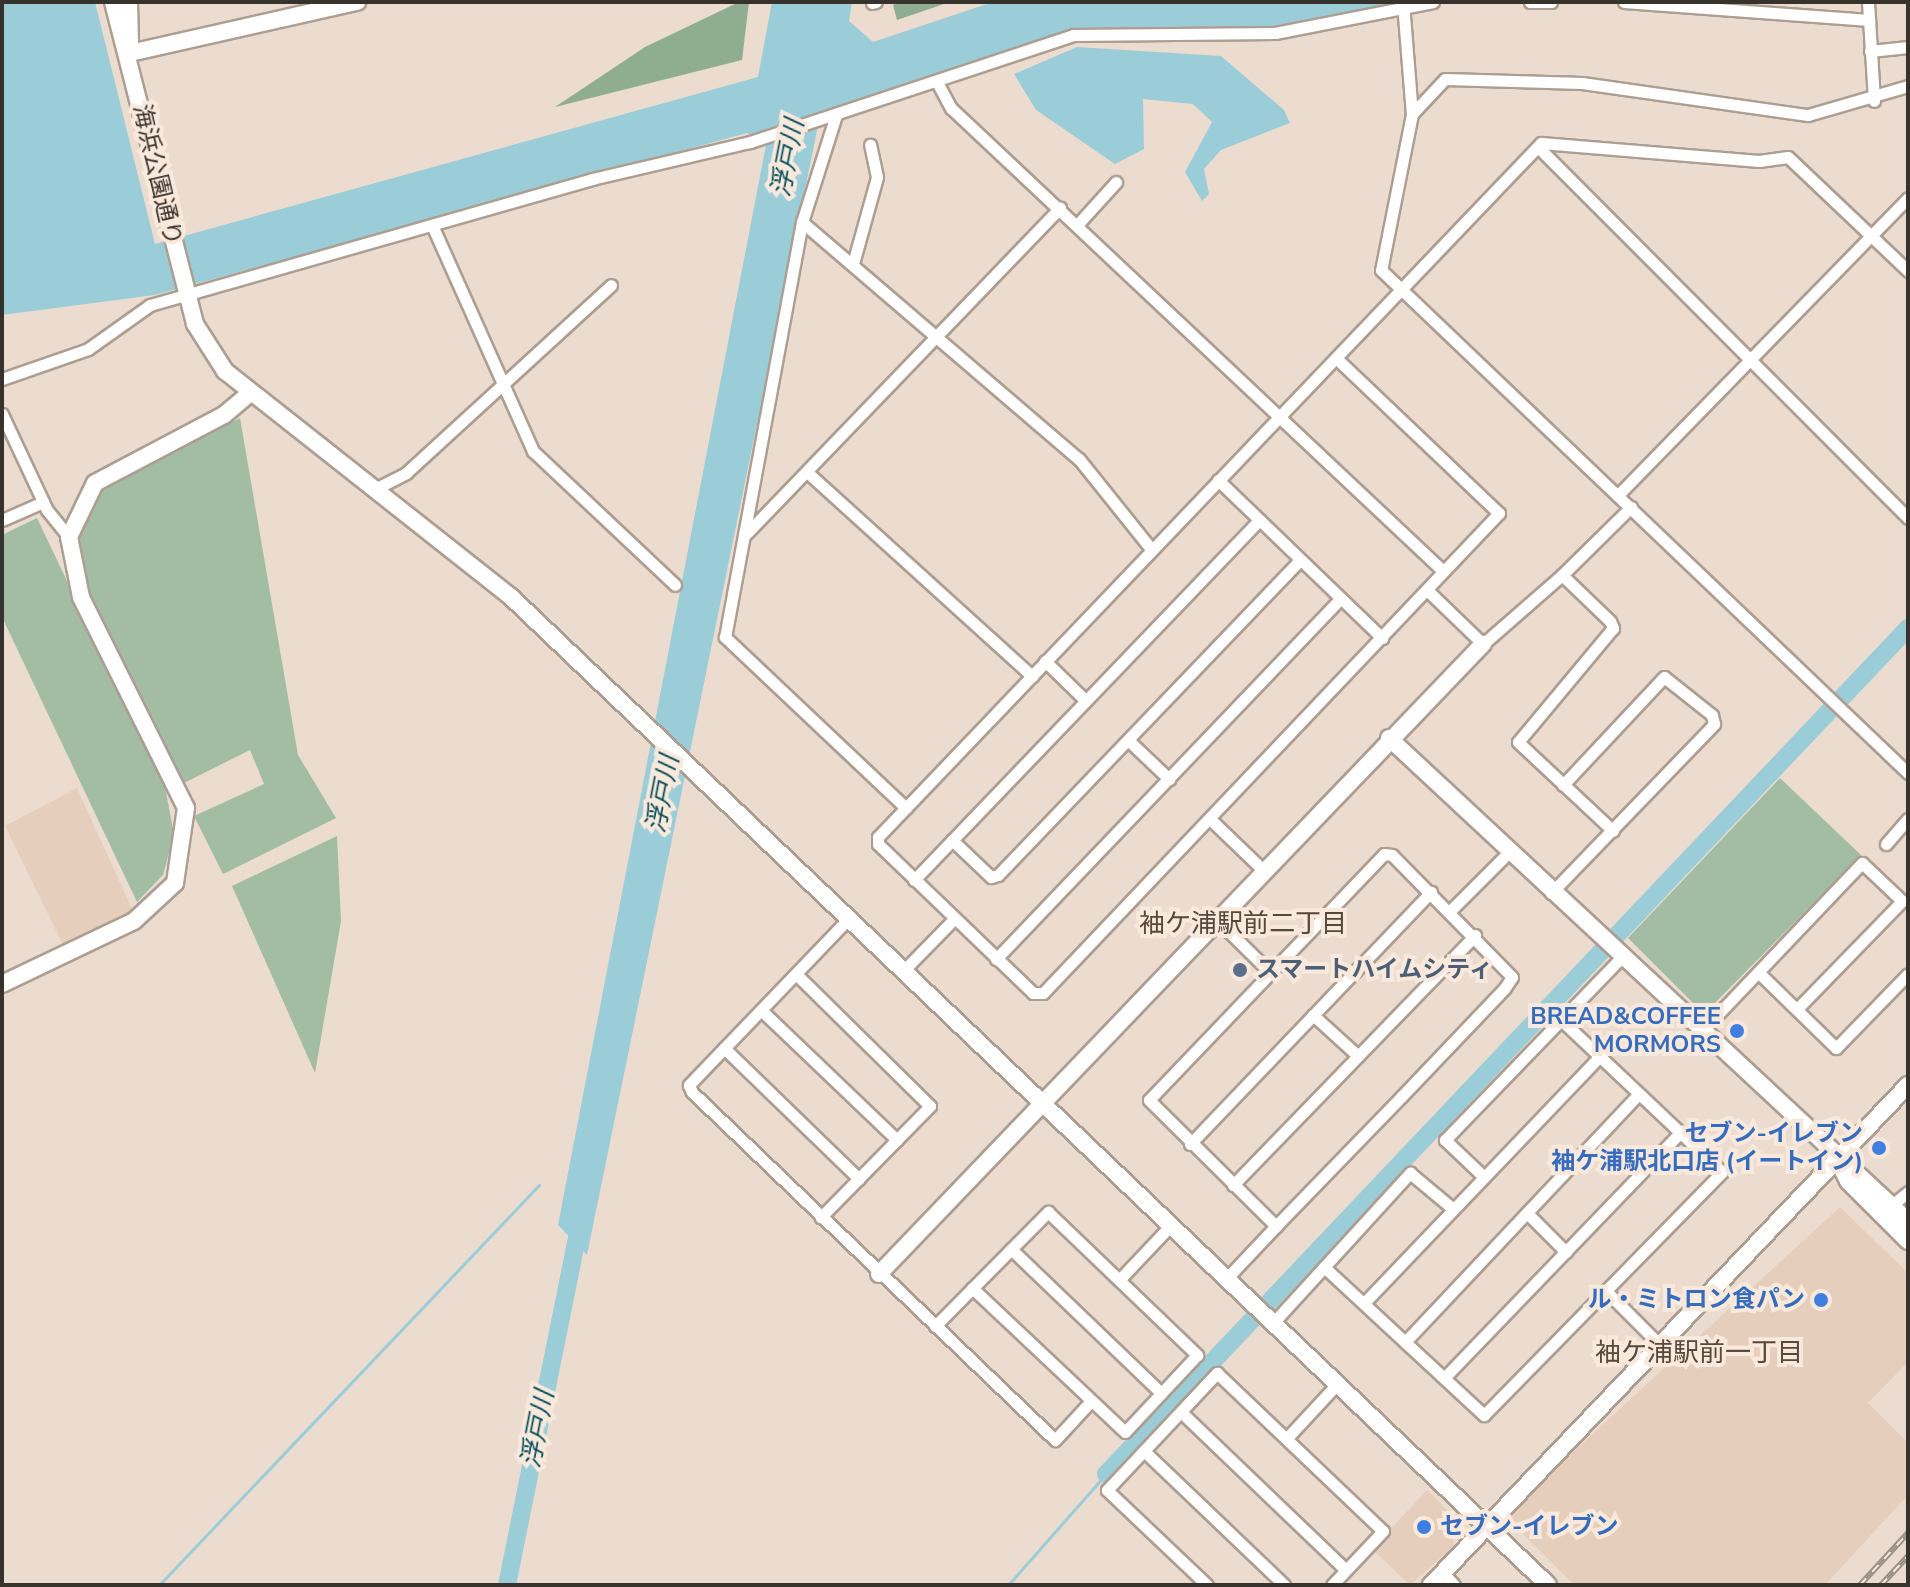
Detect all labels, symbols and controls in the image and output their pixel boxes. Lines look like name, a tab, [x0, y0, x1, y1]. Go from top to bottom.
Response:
street label: 海浜公園通り	[127, 102, 187, 248]
water label: 浮戸川	[765, 117, 811, 199]
water label: 浮戸川	[640, 753, 686, 835]
district label: 袖ケ浦駅前二丁目	[1139, 908, 1347, 940]
place label: スマートハイムシティ	[1256, 956, 1496, 984]
marker: スマートハイムシティ	[1231, 961, 1249, 979]
place label: BREAD&COFFEE MORMORS	[1530, 1003, 1721, 1059]
marker: BREAD&COFFEE MORMORS	[1728, 1022, 1746, 1040]
place label: セブン-イレブン 袖ケ浦駅北口店 (イートイン)	[1551, 1120, 1863, 1176]
marker: セブン-イレブン 袖ケ浦駅北口店 (イートイン)	[1870, 1139, 1888, 1157]
place label: ル・ミトロン食パン	[1589, 1286, 1805, 1314]
marker: ル・ミトロン食パン	[1812, 1291, 1830, 1309]
district label: 袖ケ浦駅前一丁目	[1595, 1337, 1803, 1369]
water label: 浮戸川	[515, 1388, 561, 1470]
place label: セブン-イレブン	[1440, 1513, 1618, 1541]
marker: セブン-イレブン	[1415, 1518, 1433, 1536]

